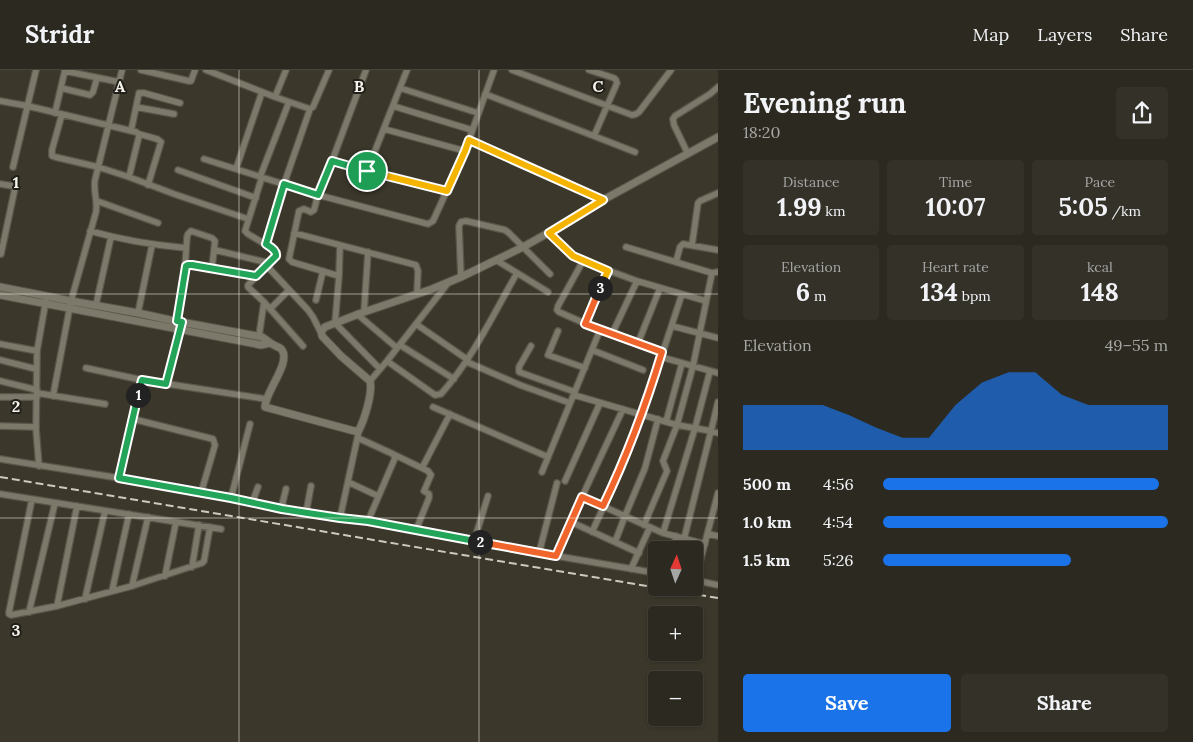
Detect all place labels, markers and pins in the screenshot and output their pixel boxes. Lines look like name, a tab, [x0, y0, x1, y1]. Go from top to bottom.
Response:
pin	[346, 150, 388, 192]
pin: 3	[588, 276, 612, 300]
pin: 1	[126, 382, 150, 408]
pin: 2	[468, 530, 492, 554]

